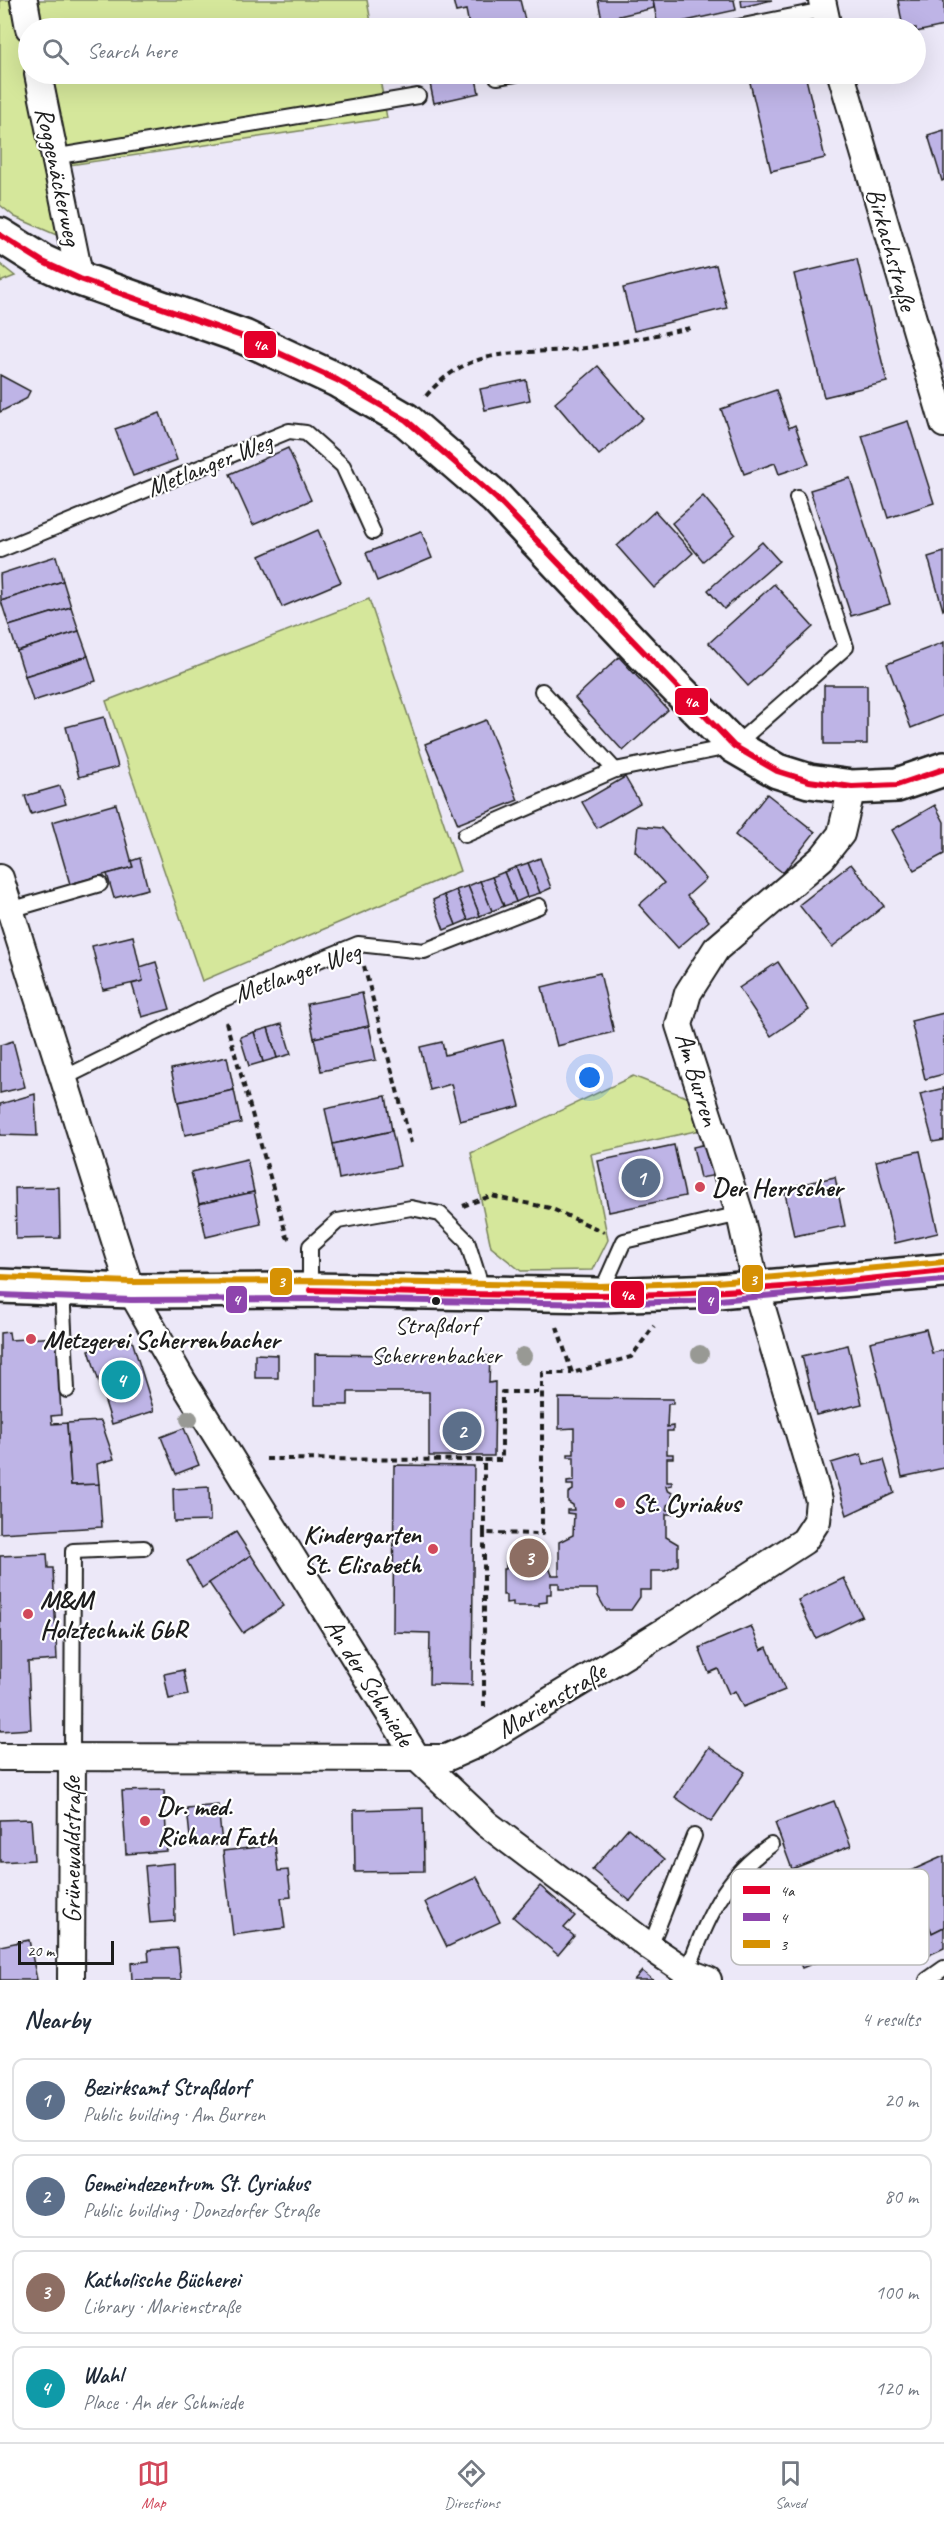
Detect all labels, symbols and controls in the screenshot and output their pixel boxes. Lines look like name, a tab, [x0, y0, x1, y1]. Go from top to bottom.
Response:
search box	[18, 18, 926, 84]
icon: search	[39, 35, 72, 68]
text: Search here	[87, 37, 177, 65]
street label: Roggenäckerweg	[28, 104, 90, 250]
street label: Birkachstraße	[858, 184, 925, 317]
line badge: 4a	[243, 330, 277, 359]
text: 4a	[253, 335, 269, 355]
street label: Metlanger Weg	[142, 424, 278, 505]
line badge: 4a	[674, 687, 709, 716]
text: 4a	[684, 692, 700, 712]
street label: Metlanger Weg	[229, 934, 367, 1011]
street label: Am Burren	[668, 1028, 728, 1131]
your location	[575, 1063, 604, 1092]
pin: 1	[622, 1156, 660, 1200]
place label: Der Herrscher	[712, 1171, 845, 1204]
marker: Der Herrscher	[693, 1180, 707, 1194]
line badge: 3	[741, 1264, 764, 1293]
line badge: 3	[269, 1267, 293, 1296]
text: 3	[749, 1270, 758, 1290]
text: 3	[277, 1272, 286, 1292]
line badge: 4a	[610, 1280, 645, 1309]
line badge: 4	[225, 1285, 248, 1314]
text: 4a	[620, 1285, 636, 1305]
line badge: 4	[697, 1286, 720, 1315]
text: 4	[232, 1290, 241, 1310]
text: 4	[705, 1291, 714, 1311]
marker: Straßdorf Scherrenbacher	[430, 1295, 442, 1307]
place label: Straßdorf Scherrenbacher	[371, 1310, 504, 1370]
place label: Metzgerei Scherrenbacher	[43, 1323, 282, 1356]
marker: Metzgerei Scherrenbacher	[24, 1332, 38, 1346]
pin: 4	[102, 1358, 140, 1402]
pin: 2	[442, 1408, 482, 1454]
place label: St. Cyriakus	[632, 1487, 743, 1520]
marker: St. Cyriakus	[613, 1496, 627, 1510]
place label: Kindergarten St. Elisabeth	[303, 1518, 422, 1581]
pin: 3	[510, 1536, 548, 1580]
marker: Kindergarten St. Elisabeth	[426, 1542, 440, 1556]
place label: M&M Holztechnik GbR	[40, 1583, 189, 1646]
marker: M&M Holztechnik GbR	[21, 1607, 35, 1621]
street label: An der Schmiede	[317, 1612, 423, 1754]
street label: Marienstraße	[491, 1654, 614, 1746]
street label: Grünewaldstraße	[55, 1774, 88, 1923]
place label: Dr. med. Richard Fath	[157, 1790, 278, 1853]
marker: Dr. med. Richard Fath	[138, 1814, 152, 1828]
legend	[731, 1869, 929, 1965]
text: 4a	[780, 1881, 795, 1901]
text: 4	[780, 1908, 789, 1928]
text: 3	[780, 1935, 789, 1955]
scale bar	[18, 1938, 114, 1966]
text: 20 m	[27, 1941, 54, 1961]
text: Nearby	[24, 2003, 89, 2036]
text: 4 results	[861, 2007, 920, 2032]
text: Bezirksamt Straßdorf	[83, 2074, 249, 2102]
text: 1	[41, 2088, 50, 2113]
text: 20 m	[884, 2088, 918, 2113]
text: Public building · Am Burren	[83, 2102, 265, 2127]
text: Gemeindezentrum St. Cyriakus	[83, 2170, 309, 2198]
text: 2	[41, 2184, 50, 2209]
text: 80 m	[884, 2184, 918, 2209]
text: Public building · Donzdorfer Straße	[83, 2198, 319, 2223]
text: Katholische Bücherei	[83, 2266, 240, 2294]
text: 3	[41, 2280, 50, 2305]
text: 100 m	[875, 2280, 918, 2305]
text: Library · Marienstraße	[83, 2294, 240, 2319]
text: Wahl	[83, 2362, 123, 2390]
text: 4	[41, 2376, 50, 2401]
text: 120 m	[875, 2376, 918, 2401]
text: Place · An der Schmiede	[83, 2390, 243, 2415]
tab: Map	[137, 2457, 170, 2513]
tab: Directions	[444, 2457, 500, 2513]
tab: Saved	[774, 2457, 807, 2513]

